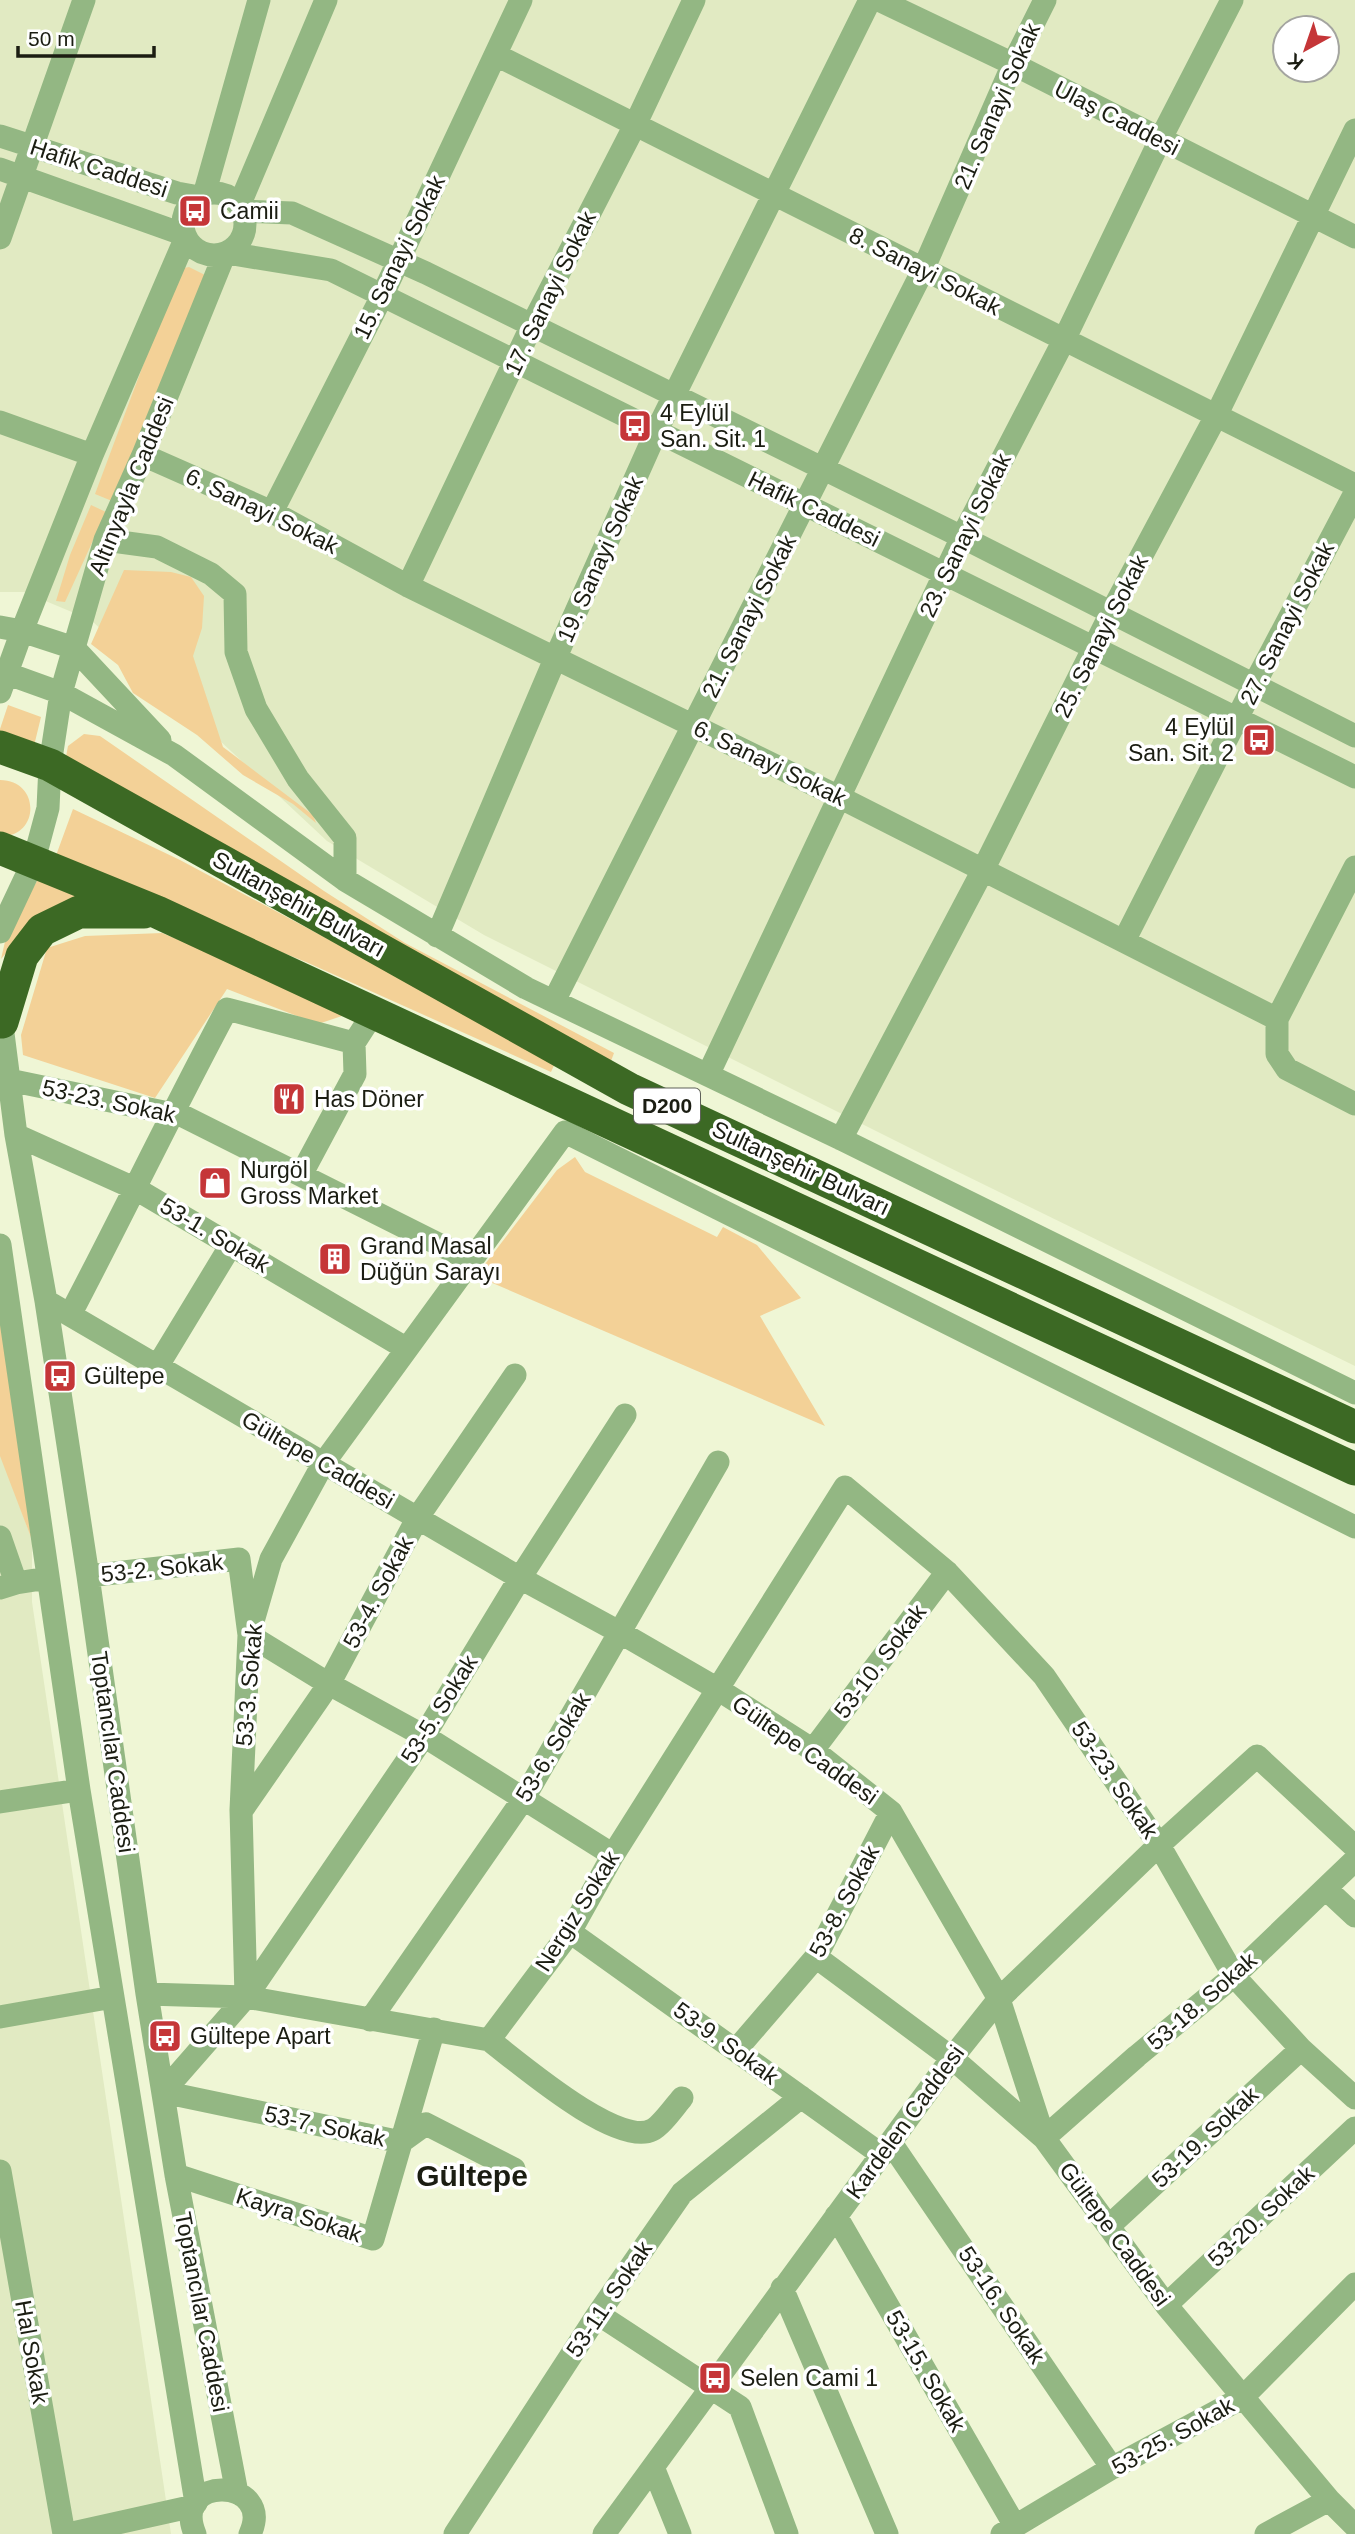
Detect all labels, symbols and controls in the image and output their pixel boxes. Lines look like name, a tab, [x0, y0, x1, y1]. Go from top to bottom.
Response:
scale bar	[18, 14, 154, 58]
north arrow	[1271, 14, 1341, 84]
street label: 21. Sanayi Sokak	[949, 18, 1045, 193]
text: 50 m	[28, 27, 75, 50]
text: K	[1283, 49, 1307, 74]
street label: Ulaş Caddesi	[1050, 75, 1184, 161]
street label: Hafik Caddesi	[27, 134, 171, 202]
street label: 15. Sanayi Sokak	[348, 170, 450, 343]
bus stop icon: Camii	[176, 192, 214, 230]
place label: Camii	[220, 198, 279, 224]
street label: 17. Sanayi Sokak	[499, 206, 601, 379]
street label: 8. Sanayi Sokak	[845, 222, 1005, 321]
street label: Altınyayla Caddesi	[83, 393, 179, 579]
place label: 4 Eylül San. Sit. 1	[660, 400, 766, 452]
bus stop icon: 4 Eylül San. Sit. 1	[616, 407, 654, 445]
street label: 23. Sanayi Sokak	[914, 448, 1016, 621]
street label: 6. Sanayi Sokak	[182, 463, 343, 559]
street label: Hafik Caddesi	[744, 466, 884, 552]
street label: 19. Sanayi Sokak	[552, 471, 648, 646]
street label: 21. Sanayi Sokak	[697, 530, 801, 702]
street label: 27. Sanayi Sokak	[1235, 537, 1339, 709]
street label: 25. Sanayi Sokak	[1049, 550, 1153, 722]
place label: 4 Eylül San. Sit. 2	[1128, 714, 1234, 766]
street label: 6. Sanayi Sokak	[690, 715, 851, 811]
bus stop icon: 4 Eylül San. Sit. 2	[1240, 721, 1278, 759]
street label: Sultanşehir Bulvarı	[208, 846, 390, 962]
street label: 53-23. Sokak	[40, 1074, 178, 1128]
restaurant icon: Has Döner	[270, 1080, 308, 1118]
place label: Has Döner	[314, 1086, 424, 1112]
road number: D200	[634, 1088, 700, 1124]
street label: Sultanşehir Bulvarı	[708, 1115, 894, 1221]
place label: Nurgöl Gross Market	[240, 1157, 379, 1209]
shop icon: Nurgöl Gross Market	[196, 1164, 234, 1202]
street label: 53-1. Sokak	[156, 1192, 275, 1278]
place label: Grand Masal Düğün Sarayı	[360, 1233, 501, 1285]
building icon: Grand Masal Düğün Sarayı	[316, 1240, 354, 1278]
bus stop icon: Gültepe	[41, 1357, 79, 1395]
place label: Gültepe	[84, 1363, 165, 1389]
street label: Gültepe Caddesi	[237, 1406, 399, 1514]
street label: 53-4. Sokak	[338, 1531, 419, 1652]
street label: 53-2. Sokak	[100, 1549, 225, 1587]
street label: 53-10. Sokak	[829, 1599, 931, 1723]
street label: 53-3. Sokak	[231, 1622, 267, 1747]
street label: Toptancılar Caddesi	[86, 1650, 140, 1854]
street label: 53-5. Sokak	[395, 1650, 483, 1768]
street label: 53-6. Sokak	[510, 1687, 596, 1806]
street label: Gültepe Caddesi	[727, 1690, 883, 1810]
street label: 53-23. Sokak	[1066, 1717, 1164, 1844]
street label: 53-8. Sokak	[804, 1840, 885, 1961]
street label: Nergiz Sokak	[530, 1846, 625, 1976]
street label: 53-18. Sokak	[1142, 1946, 1262, 2055]
street label: 53-9. Sokak	[669, 1996, 784, 2090]
bus stop icon: Gültepe Apart	[146, 2017, 184, 2055]
place label: Gültepe Apart	[190, 2023, 331, 2049]
street label: Kardelen Caddesi	[841, 2040, 969, 2204]
street label: 53-19. Sokak	[1147, 2081, 1264, 2193]
street label: 53-7. Sokak	[262, 2101, 388, 2152]
street label: Gültepe Caddesi	[1054, 2157, 1176, 2311]
district label: Gültepe	[416, 2159, 528, 2192]
street label: 53-20. Sokak	[1203, 2160, 1320, 2272]
street label: Kayra Sokak	[233, 2182, 365, 2248]
street label: Toptancılar Caddesi	[170, 2210, 234, 2414]
street label: 53-11. Sokak	[561, 2236, 657, 2362]
street label: 53-16. Sokak	[953, 2242, 1051, 2369]
street label: Hal Sokak	[10, 2298, 54, 2406]
street label: 53-15. Sokak	[881, 2306, 971, 2437]
bus stop icon: Selen Cami 1	[696, 2359, 734, 2397]
place label: Selen Cami 1	[740, 2365, 878, 2391]
street label: 53-25. Sokak	[1107, 2392, 1239, 2480]

